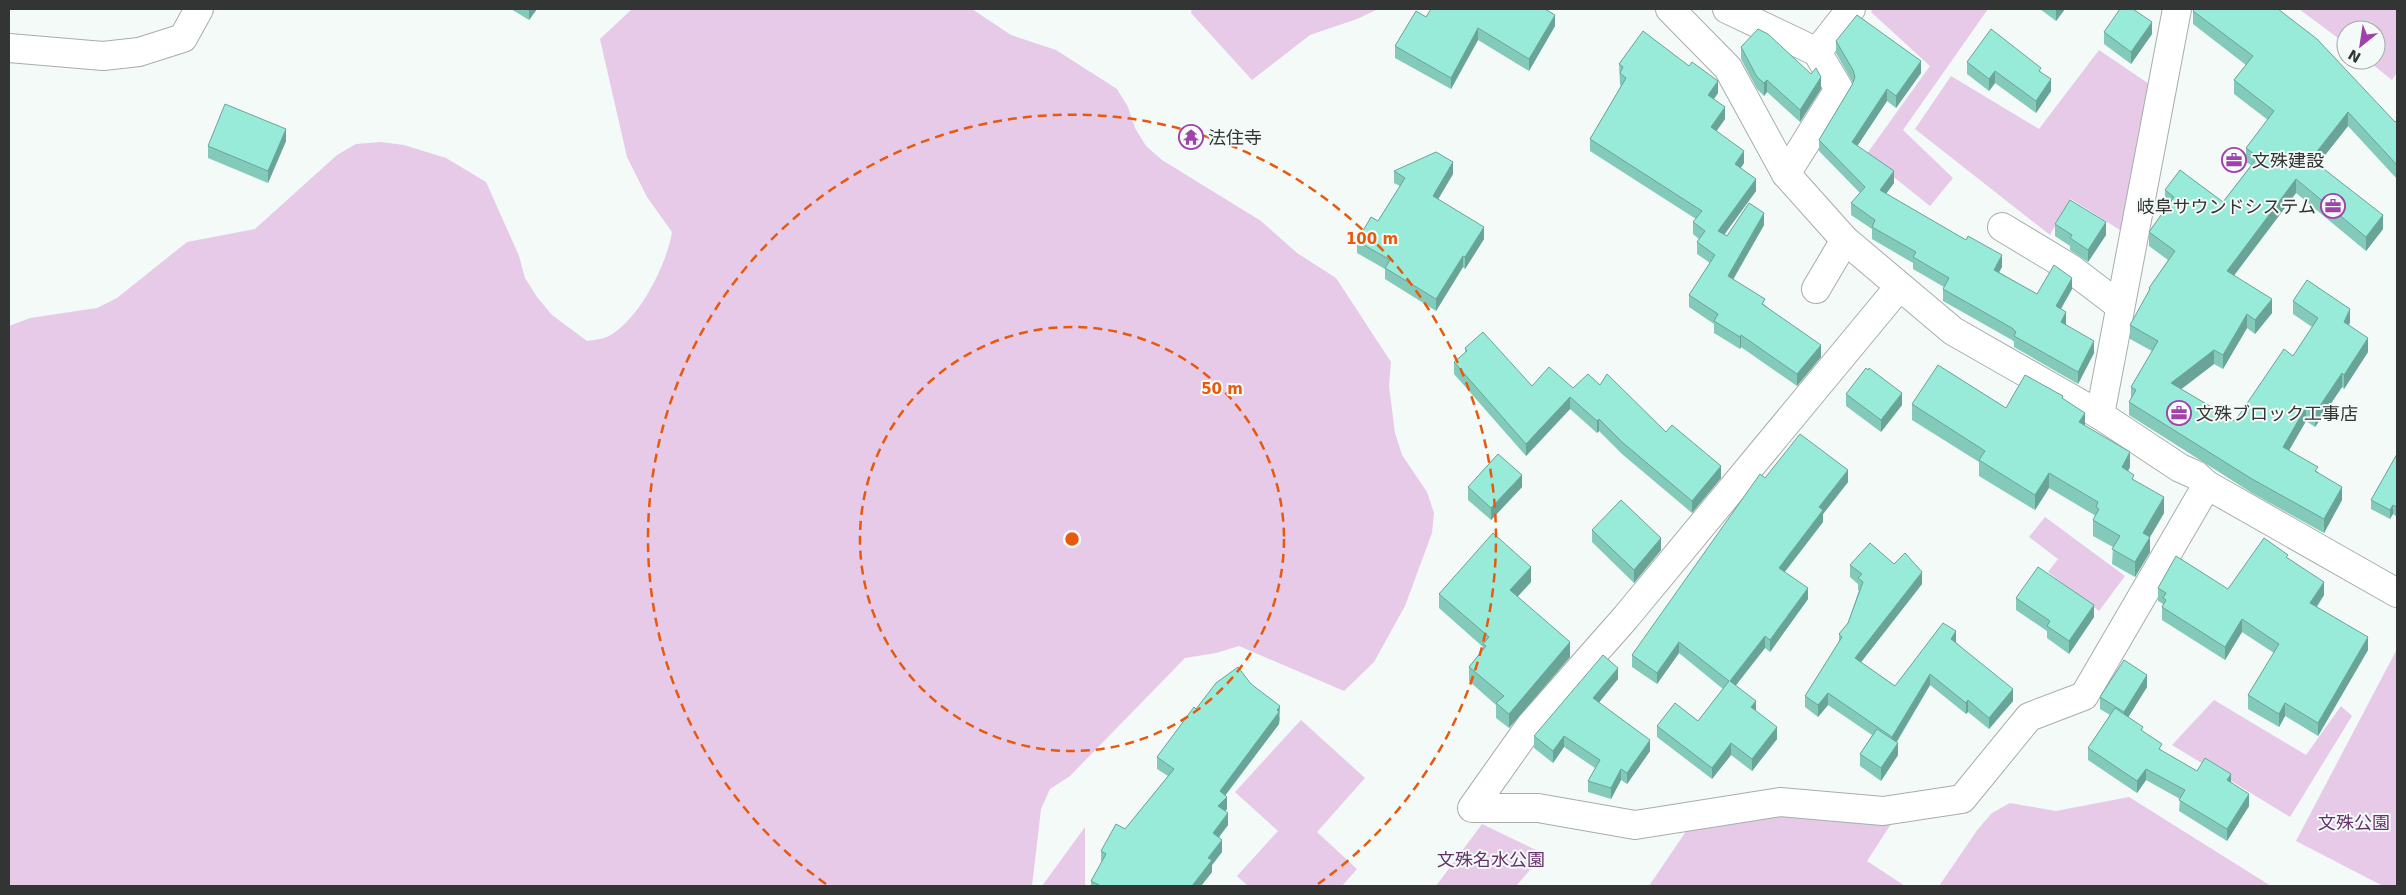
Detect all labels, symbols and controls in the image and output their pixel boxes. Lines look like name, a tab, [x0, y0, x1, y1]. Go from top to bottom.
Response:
north arrow	[2336, 20, 2386, 70]
text: N	[2345, 46, 2364, 66]
temple icon: 法住寺	[1178, 124, 1204, 150]
place label: 法住寺	[1208, 127, 1262, 148]
office icon: 文殊建設	[2221, 147, 2247, 173]
place label: 文殊建設	[2252, 150, 2324, 171]
office icon: 岐阜サウンドシステム	[2320, 193, 2346, 219]
place label: 岐阜サウンドシステム	[2137, 196, 2316, 217]
text: 100 m	[1346, 230, 1398, 248]
text: 50 m	[1201, 380, 1243, 398]
office icon: 文殊ブロック工事店	[2166, 400, 2192, 426]
place label: 文殊ブロック工事店	[2196, 403, 2358, 424]
centre of rings	[1063, 530, 1081, 548]
park label: 文殊公園	[2318, 812, 2390, 833]
park label: 文殊名水公園	[1437, 849, 1545, 870]

